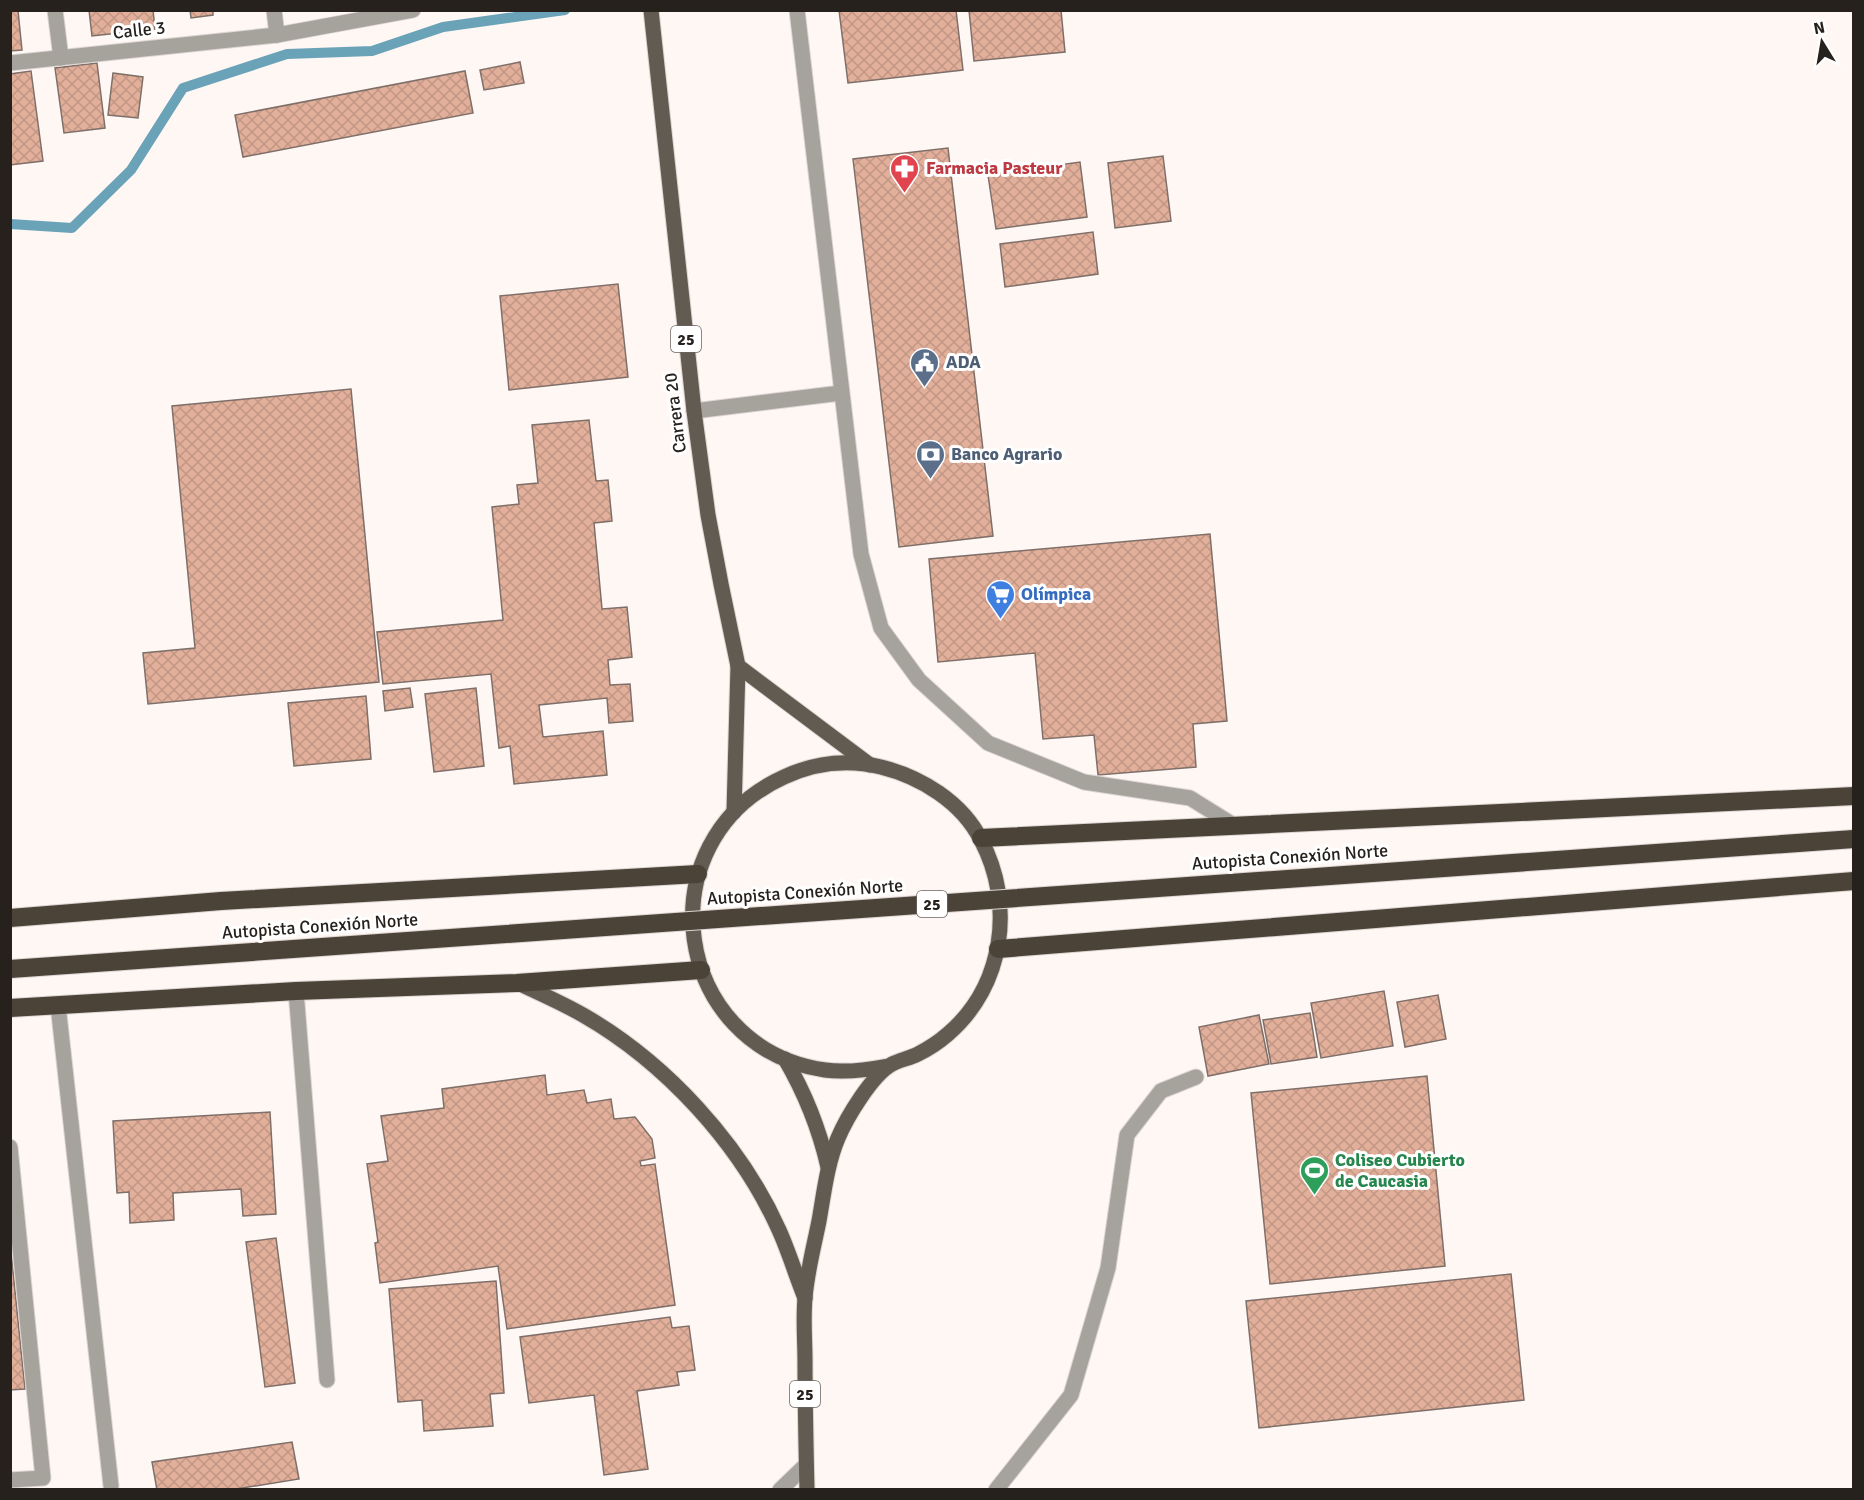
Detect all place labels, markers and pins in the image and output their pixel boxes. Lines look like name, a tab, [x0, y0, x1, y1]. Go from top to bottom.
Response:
pharmacy icon: Farmacia Pasteur	[889, 152, 921, 194]
place label: Farmacia Pasteur	[926, 157, 1063, 179]
public building icon: ADA	[909, 346, 941, 388]
place label: ADA	[946, 351, 981, 373]
bank icon: Banco Agrario	[914, 438, 946, 480]
place label: Banco Agrario	[951, 443, 1062, 465]
supermarket icon: Olímpica	[984, 578, 1016, 620]
place label: Olímpica	[1021, 583, 1091, 605]
place label: Coliseo Cubierto de Caucasia	[1335, 1149, 1465, 1192]
sports icon: Coliseo Cubierto de Caucasia	[1298, 1154, 1330, 1196]

